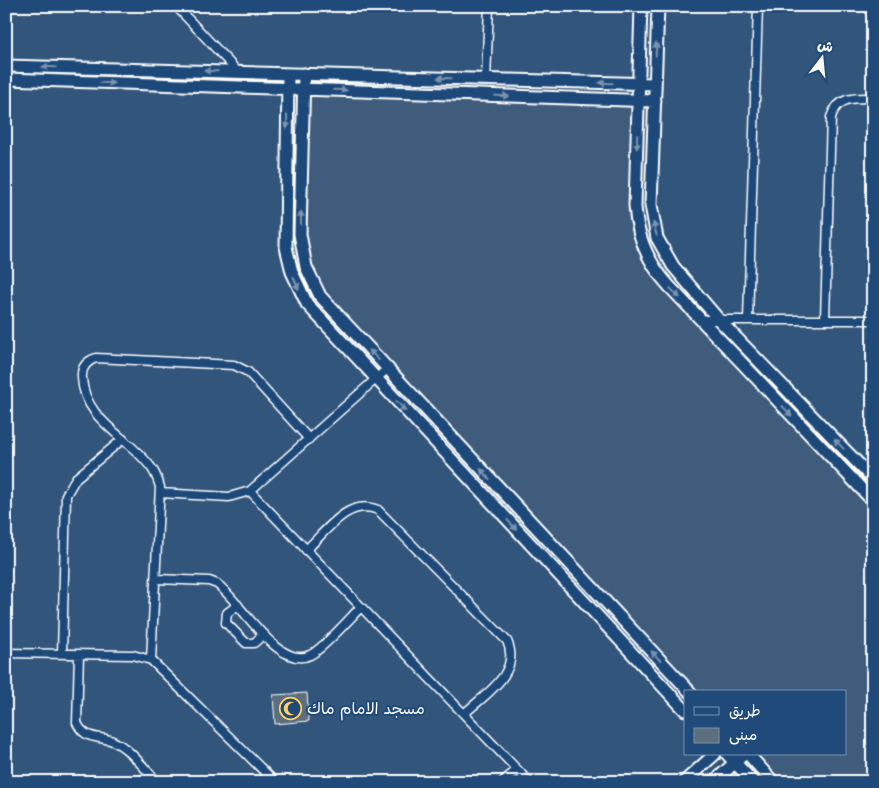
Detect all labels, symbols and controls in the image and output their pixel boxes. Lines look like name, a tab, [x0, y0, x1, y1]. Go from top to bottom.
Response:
north arrow	[796, 32, 846, 82]
text: ش	[816, 34, 836, 56]
one-way arrow	[653, 41, 661, 57]
one-way arrow	[41, 63, 57, 71]
one-way arrow	[203, 67, 219, 75]
one-way arrow	[436, 74, 452, 82]
one-way arrow	[100, 79, 116, 87]
one-way arrow	[598, 79, 614, 87]
one-way arrow	[332, 86, 348, 94]
one-way arrow	[494, 92, 510, 100]
one-way arrow	[283, 115, 291, 131]
one-way arrow	[633, 135, 641, 151]
one-way arrow	[297, 209, 305, 225]
one-way arrow	[651, 221, 659, 236]
one-way arrow	[293, 276, 301, 290]
one-way arrow	[669, 287, 681, 299]
one-way arrow	[368, 350, 380, 362]
one-way arrow	[395, 400, 407, 412]
one-way arrow	[781, 405, 793, 417]
one-way arrow	[833, 438, 845, 450]
one-way arrow	[479, 468, 491, 480]
one-way arrow	[506, 519, 518, 531]
one-way arrow	[650, 651, 662, 663]
legend	[684, 690, 846, 756]
mosque icon: مسجد الامام ماك	[279, 696, 303, 720]
place label: مسجد الامام ماك	[307, 697, 425, 721]
text: طريق	[729, 700, 761, 720]
text: مبنى	[729, 724, 757, 745]

